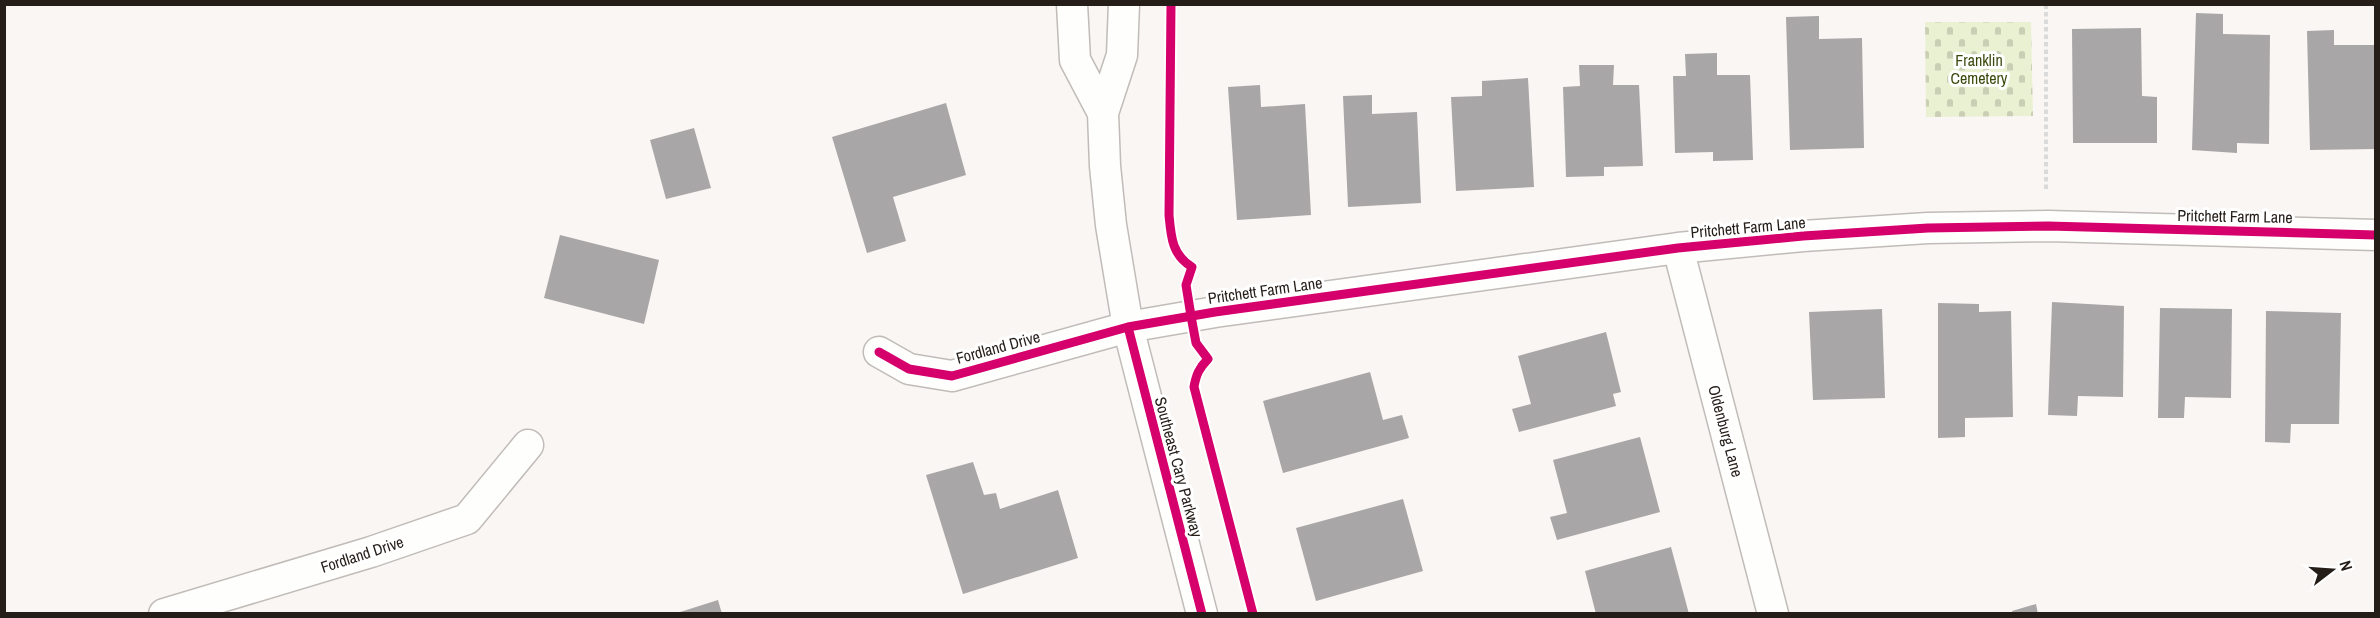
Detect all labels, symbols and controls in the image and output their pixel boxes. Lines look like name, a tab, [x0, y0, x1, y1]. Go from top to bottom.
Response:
park label: Franklin Cemetery	[1951, 49, 2008, 89]
street label: Pritchett Farm Lane	[2177, 204, 2293, 228]
street label: Pritchett Farm Lane	[1690, 211, 1806, 243]
street label: Pritchett Farm Lane	[1206, 271, 1324, 309]
street label: Fordland Drive	[954, 325, 1042, 369]
street label: Oldenburg Lane	[1703, 383, 1749, 479]
street label: Southeast Cary Parkway	[1150, 394, 1208, 540]
street label: Fordland Drive	[318, 530, 406, 578]
north arrow	[2302, 540, 2362, 600]
text: N	[2334, 558, 2358, 573]

